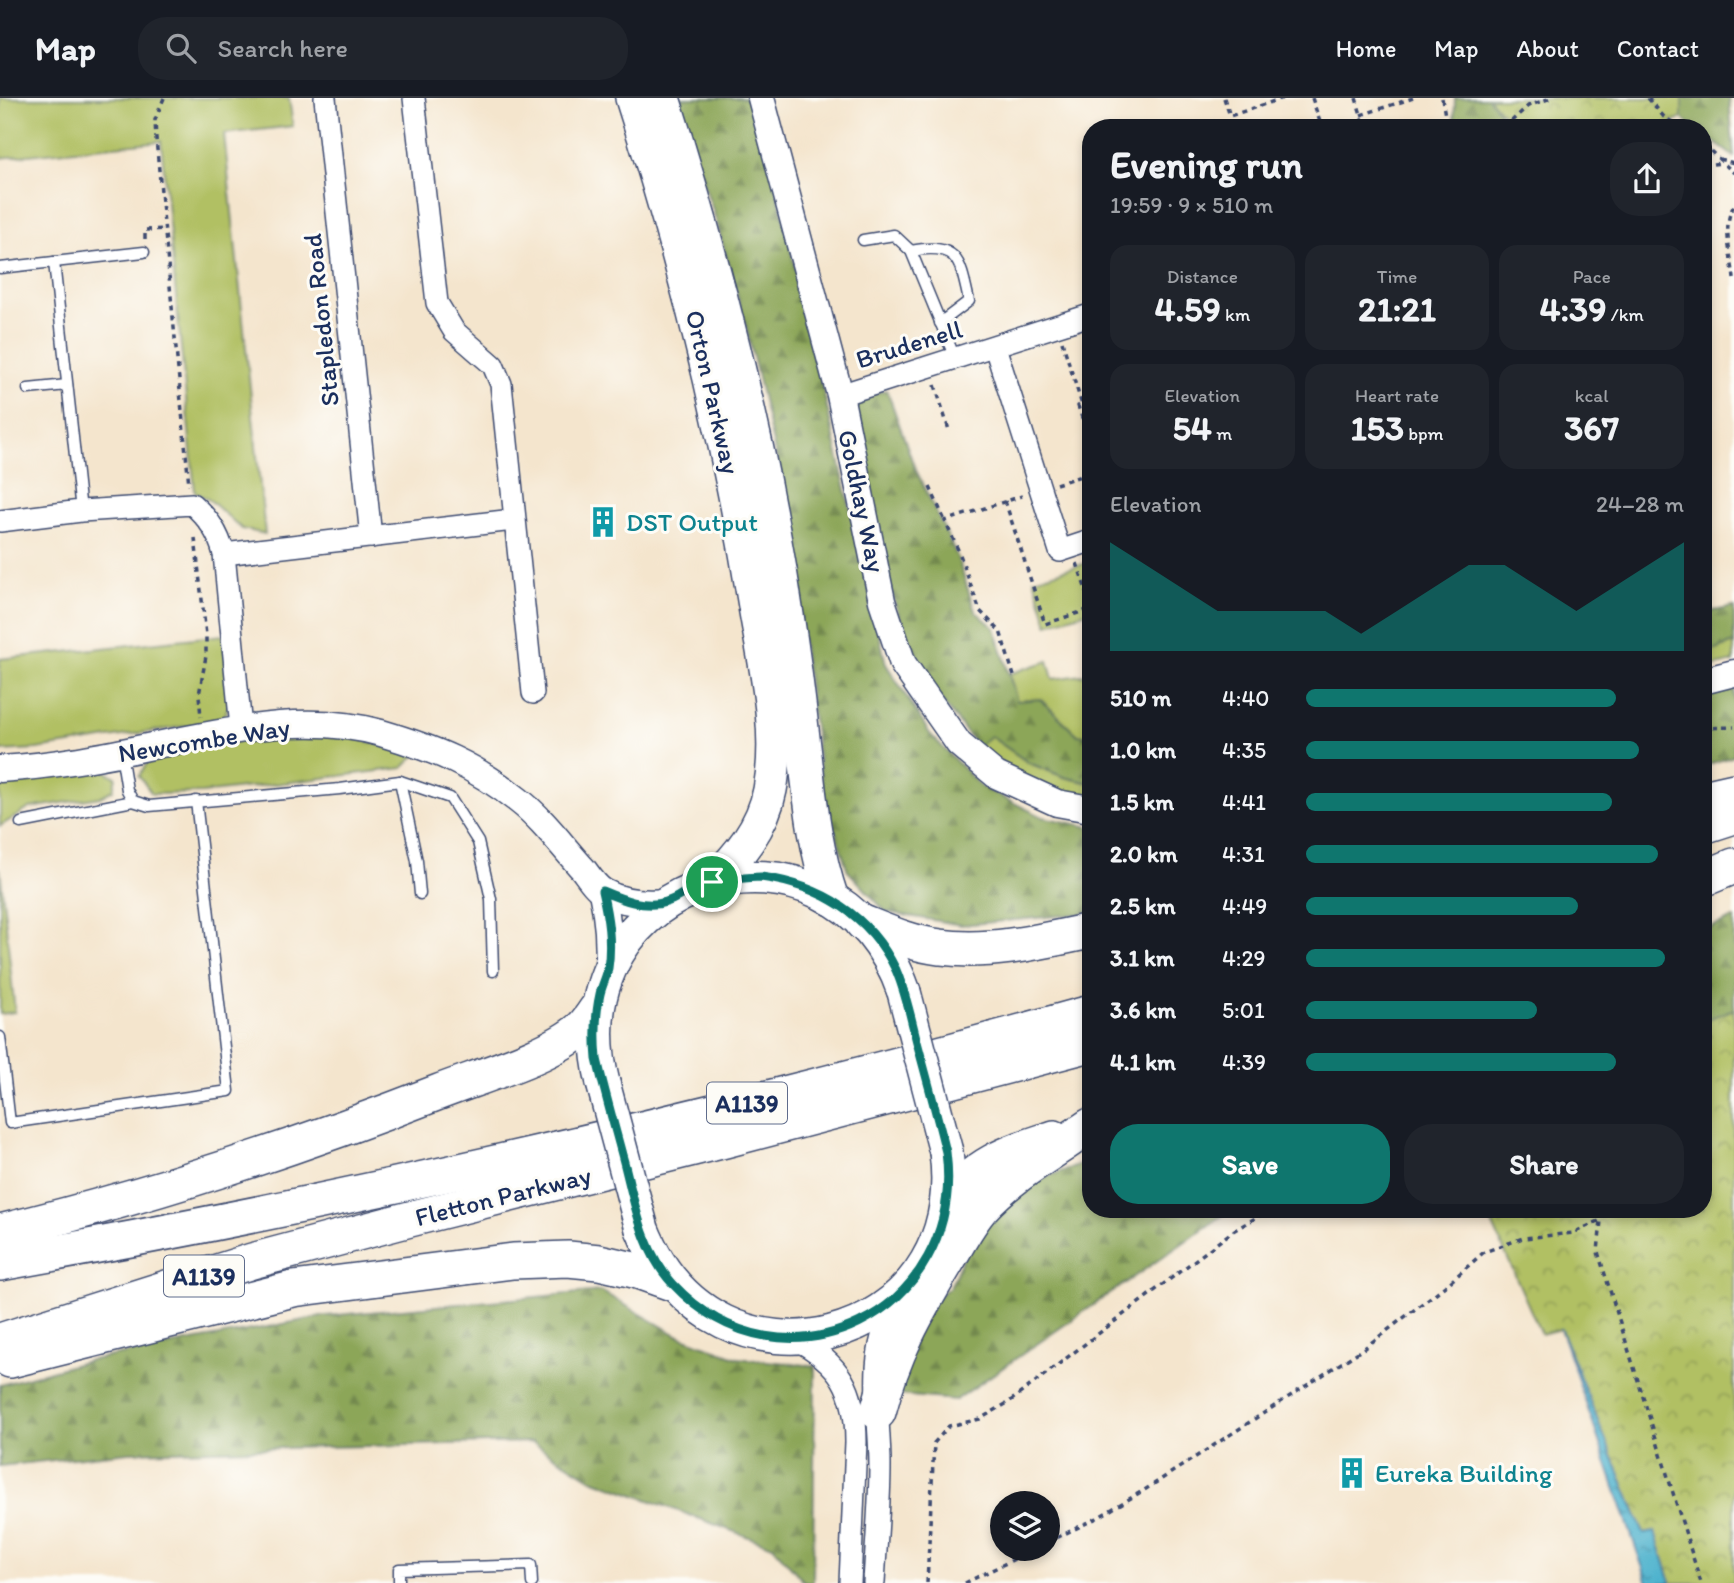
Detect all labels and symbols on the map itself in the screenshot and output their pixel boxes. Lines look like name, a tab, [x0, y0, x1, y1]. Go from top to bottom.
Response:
street label: Stapledon Road	[296, 232, 346, 408]
street label: Orton Parkway	[679, 307, 747, 477]
street label: Brudenell	[852, 313, 966, 375]
street label: Goldhay Way	[831, 427, 893, 575]
building icon: DST Output	[586, 505, 620, 539]
place label: DST Output	[626, 506, 758, 538]
street label: Newcombe Way	[116, 711, 292, 769]
pin	[682, 852, 742, 912]
road number: A1139	[707, 1083, 787, 1124]
street label: Fletton Parkway	[412, 1159, 594, 1233]
road number: A1139	[164, 1256, 244, 1296]
building icon: Eureka Building	[1335, 1456, 1369, 1490]
place label: Eureka Building	[1375, 1457, 1553, 1489]

